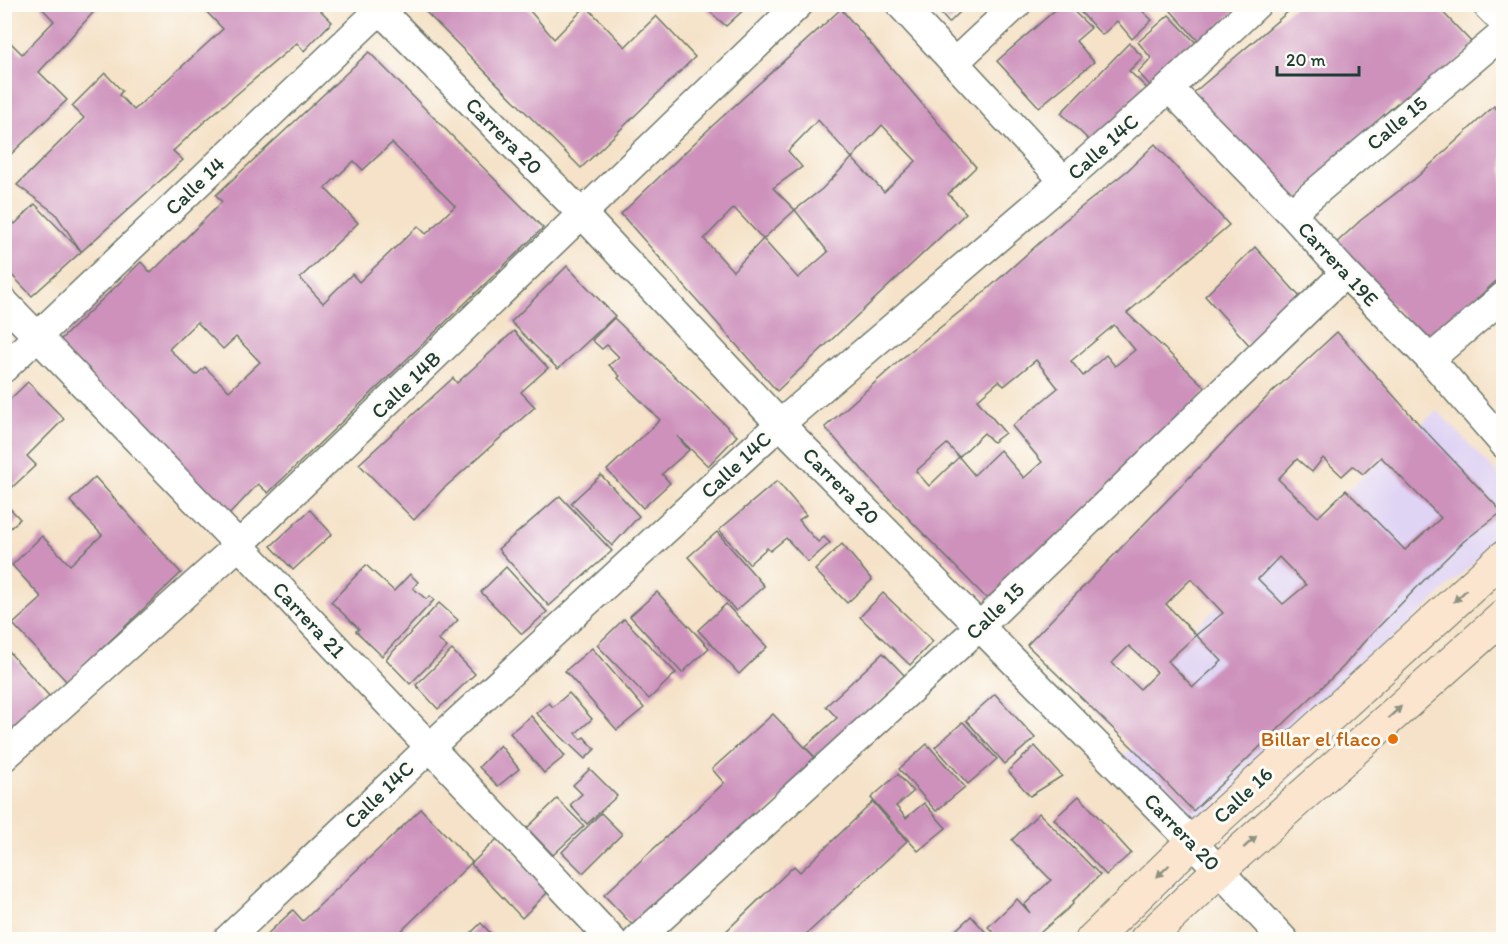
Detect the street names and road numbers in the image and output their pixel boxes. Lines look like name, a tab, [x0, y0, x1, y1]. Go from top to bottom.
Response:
street label: Calle 15	[1361, 90, 1432, 155]
street label: Carrera 20	[461, 92, 548, 179]
street label: Calle 14C	[1062, 108, 1143, 185]
street label: Calle 14	[160, 151, 230, 220]
street label: Carrera 19E	[1293, 216, 1384, 311]
street label: Calle 14B	[366, 345, 446, 424]
street label: Calle 14C	[695, 426, 776, 503]
street label: Carrera 20	[798, 442, 885, 529]
street label: Carrera 21	[268, 576, 351, 663]
street label: Calle 15	[960, 577, 1029, 645]
street label: Calle 14C	[339, 755, 419, 834]
street label: Calle 16	[1208, 761, 1277, 828]
street label: Carrera 20	[1139, 787, 1226, 876]

